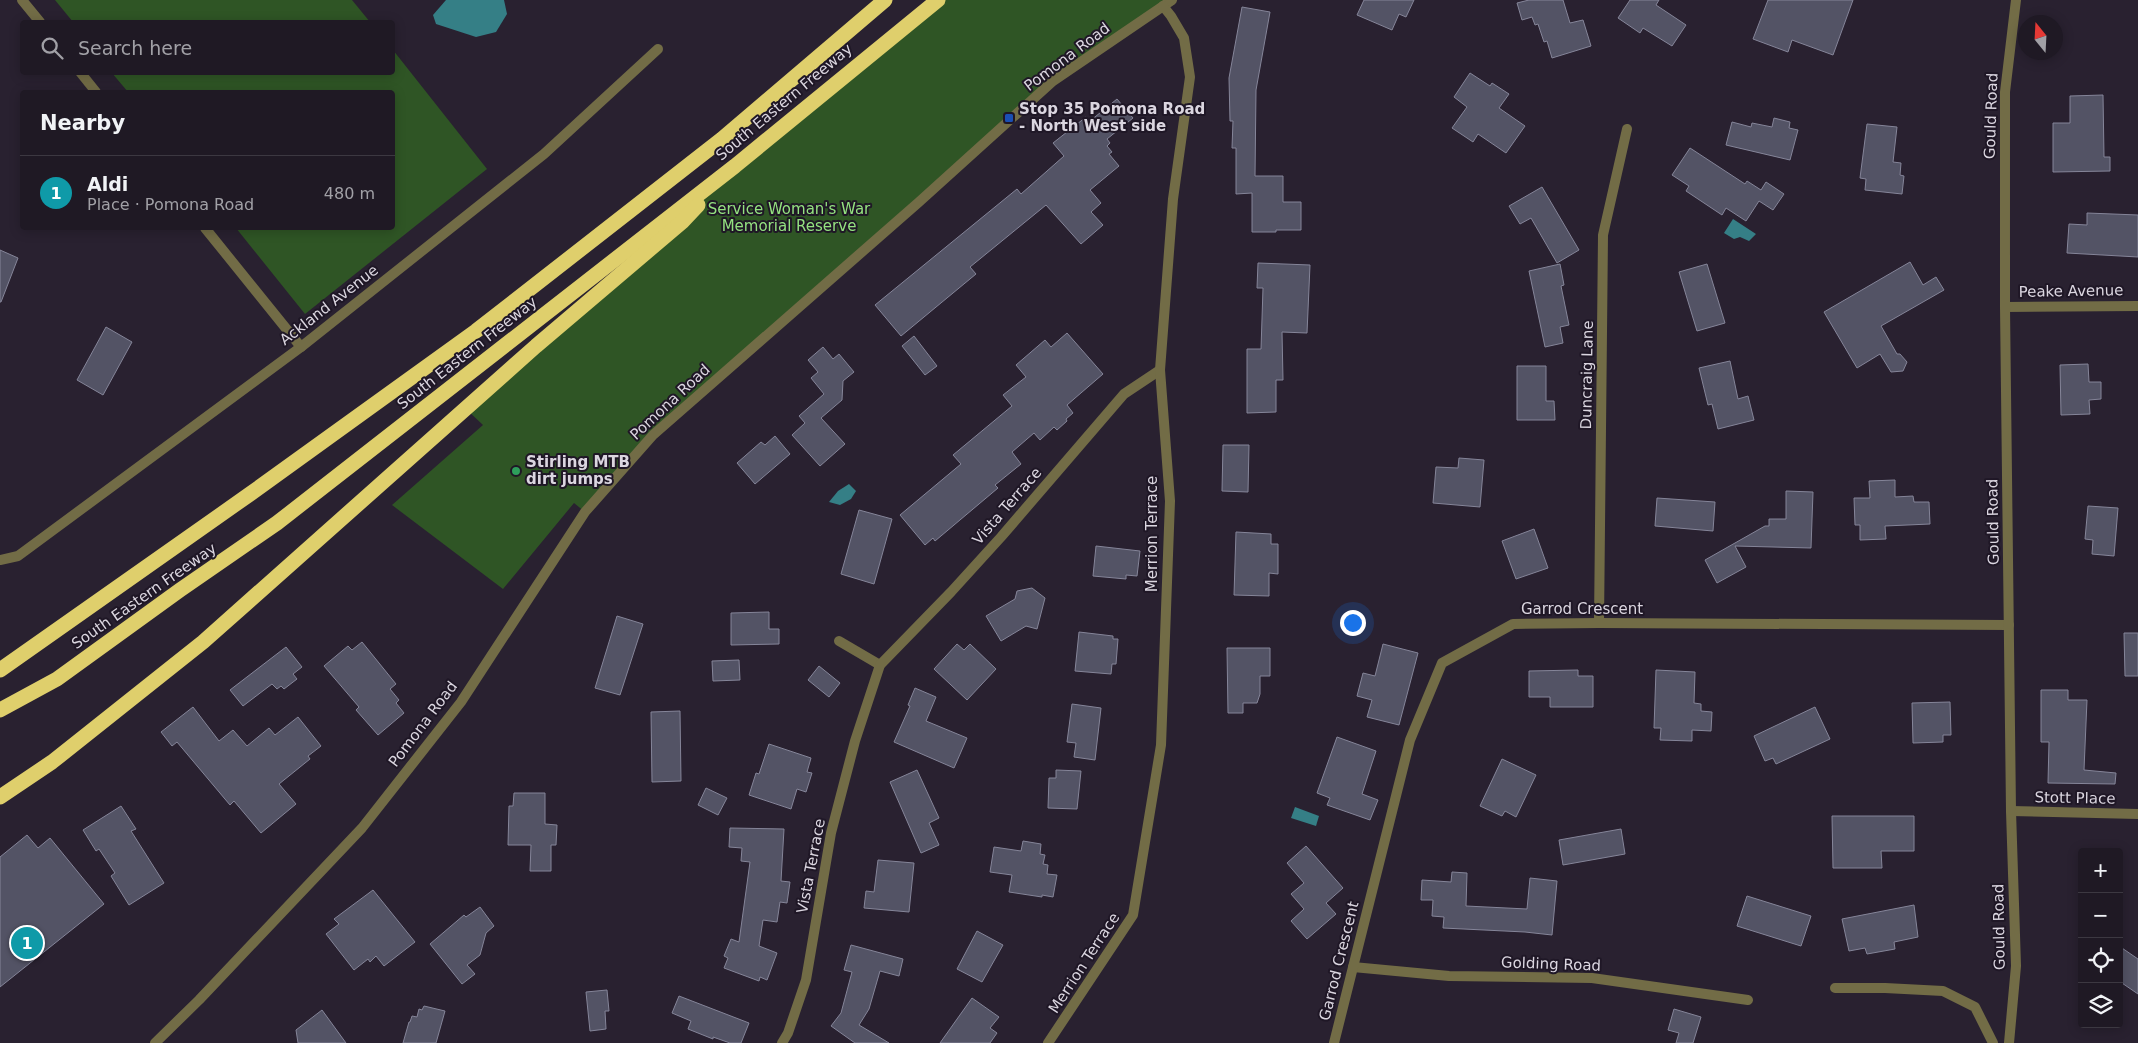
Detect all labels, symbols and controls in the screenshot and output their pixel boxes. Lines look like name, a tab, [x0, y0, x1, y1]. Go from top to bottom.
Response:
north arrow	[2018, 15, 2063, 60]
street label: Pomona Road	[1021, 19, 1113, 95]
search box	[20, 20, 395, 75]
icon: search	[38, 34, 66, 62]
text: Search here	[78, 37, 192, 59]
street label: South Eastern Freeway	[712, 40, 856, 164]
street label: Gould Road	[1980, 73, 2002, 159]
place label: Stop 35 Pomona Road - North West side	[1019, 100, 1205, 135]
text: Nearby	[40, 111, 125, 135]
marker: Stop 35 Pomona Road - North West side	[1003, 112, 1015, 124]
text: Aldi	[87, 173, 128, 195]
text: 1	[50, 184, 62, 203]
text: 480 m	[324, 184, 375, 203]
text: Place · Pomona Road	[87, 195, 254, 214]
park label: Service Woman's War Memorial Reserve	[708, 200, 871, 235]
street label: Ackland Avenue	[276, 261, 382, 349]
street label: Peake Avenue	[2018, 281, 2124, 301]
street label: South Eastern Freeway	[394, 293, 541, 413]
street label: Duncraig Lane	[1577, 320, 1597, 430]
street label: Pomona Road	[626, 360, 714, 444]
place label: Stirling MTB dirt jumps	[526, 453, 630, 488]
street label: Vista Terrace	[969, 464, 1045, 548]
marker: Stirling MTB dirt jumps	[510, 465, 522, 477]
street label: Merrion Terrace	[1143, 476, 1161, 592]
street label: Gould Road	[1983, 479, 2003, 565]
street label: South Eastern Freeway	[68, 539, 220, 653]
street label: Garrod Crescent	[1521, 600, 1643, 618]
your location	[1340, 610, 1366, 636]
street label: Pomona Road	[385, 678, 461, 770]
street label: Stott Place	[2034, 788, 2116, 808]
street label: Vista Terrace	[793, 817, 829, 915]
map controls	[2078, 848, 2123, 1028]
button: +	[2078, 848, 2123, 893]
street label: Gould Road	[1989, 884, 2009, 970]
button: −	[2078, 893, 2123, 938]
street label: Garrod Crescent	[1315, 899, 1363, 1022]
street label: Merrion Terrace	[1045, 909, 1123, 1017]
pin: 1	[11, 924, 43, 962]
button: locate	[2078, 938, 2123, 983]
street label: Golding Road	[1501, 953, 1601, 975]
button: layers	[2078, 983, 2123, 1028]

